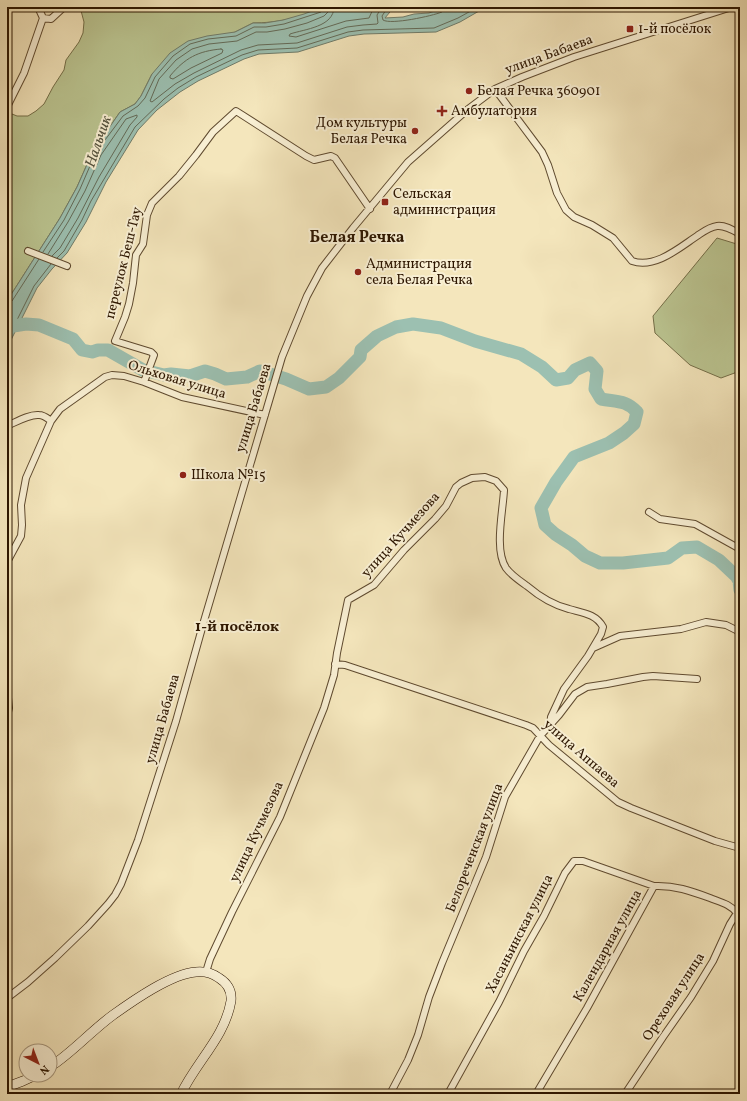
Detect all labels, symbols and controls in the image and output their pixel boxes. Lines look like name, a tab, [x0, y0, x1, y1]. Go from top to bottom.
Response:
place label: 1-й посёлок	[638, 20, 712, 39]
marker: 1-й посёлок	[625, 24, 635, 34]
street label: улица Бабаева	[502, 30, 596, 80]
place label: Белая Речка 360901	[477, 82, 600, 101]
marker: Белая Речка 360901	[464, 86, 474, 96]
place label: Амбулатория	[451, 102, 537, 121]
marker: Амбулатория	[436, 105, 448, 117]
water label: Нальчик	[80, 113, 118, 171]
place label: Дом культуры Белая Речка	[316, 114, 407, 149]
marker: Дом культуры Белая Речка	[410, 126, 420, 136]
place label: Сельская администрация	[393, 185, 496, 220]
marker: Сельская администрация	[380, 197, 390, 207]
street label: переулок Беш-Тау	[101, 205, 147, 321]
district label: Белая Речка	[310, 227, 405, 249]
place label: Администрация села Белая Речка	[366, 255, 473, 290]
marker: Администрация села Белая Речка	[353, 267, 363, 277]
street label: Ольховая улица	[126, 356, 228, 404]
street label: улица Бабаева	[231, 361, 277, 455]
place label: Школа №15	[191, 466, 266, 485]
marker: Школа №15	[178, 470, 188, 480]
street label: улица Кучмезова	[357, 488, 445, 582]
district label: 1-й посёлок	[195, 617, 279, 638]
street label: улица Бабаева	[141, 672, 185, 766]
street label: улица Аппаева	[539, 715, 623, 793]
street label: улица Кучмезова	[225, 778, 289, 886]
street label: Белореченская улица	[442, 781, 508, 915]
street label: Хасаньинская улица	[482, 871, 558, 997]
street label: Календарная улица	[569, 886, 647, 1006]
street label: Ореховая улица	[638, 949, 710, 1045]
north arrow	[18, 1043, 58, 1083]
text: N	[36, 1061, 52, 1078]

